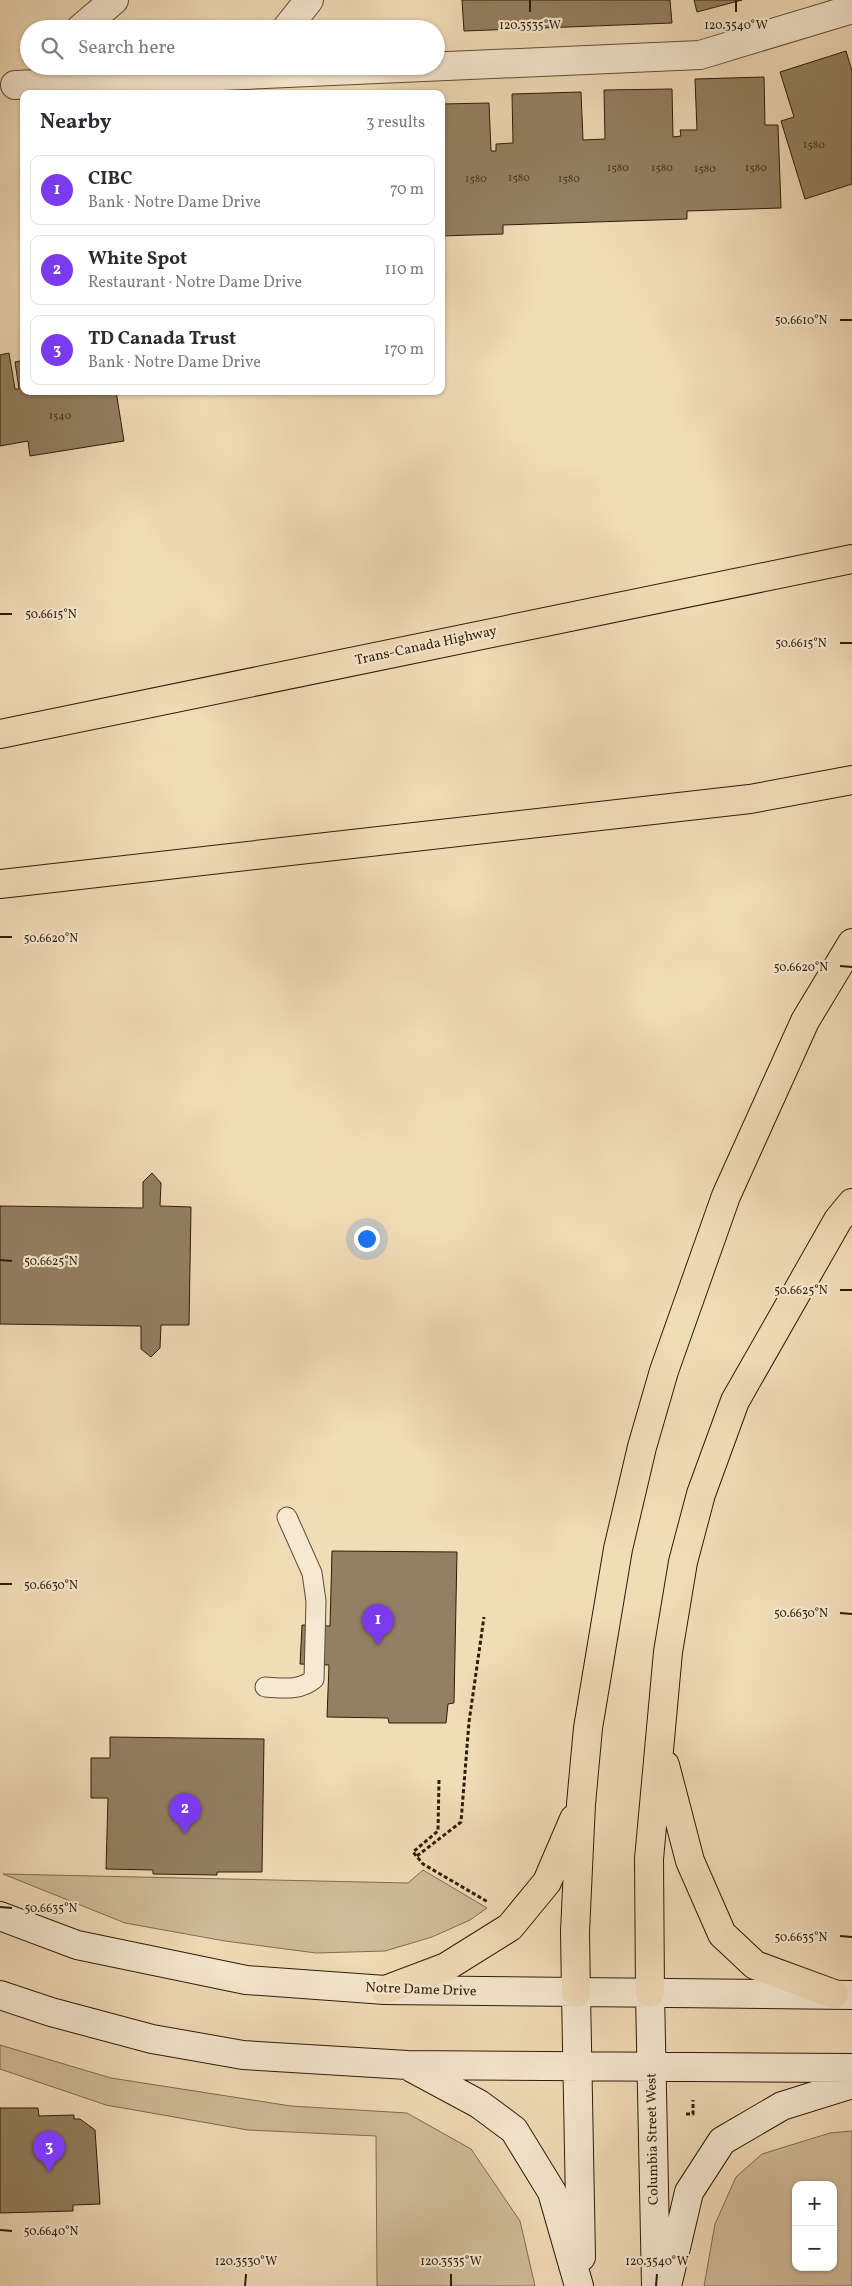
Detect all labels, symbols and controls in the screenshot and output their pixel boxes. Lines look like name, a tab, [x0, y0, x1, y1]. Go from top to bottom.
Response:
text: 120.3535°W	[499, 18, 561, 34]
text: 120.3540°W	[704, 18, 768, 34]
search box	[20, 20, 445, 75]
icon: search	[38, 34, 66, 62]
text: Search here	[78, 35, 175, 61]
text: Nearby	[40, 108, 111, 137]
text: 3 results	[366, 112, 425, 134]
house number: 1580	[803, 138, 825, 153]
house number: 1580	[607, 161, 629, 176]
house number: 1580	[651, 161, 673, 176]
house number: 1580	[745, 161, 767, 176]
house number: 1580	[694, 162, 716, 177]
text: CIBC	[88, 166, 132, 192]
house number: 1580	[508, 171, 530, 186]
house number: 1580	[465, 172, 487, 187]
house number: 1580	[558, 172, 580, 187]
text: 1	[54, 179, 60, 201]
text: 70 m	[390, 179, 424, 201]
text: Bank · Notre Dame Drive	[88, 192, 261, 214]
text: White Spot	[88, 246, 187, 272]
text: 2	[53, 259, 61, 281]
text: 110 m	[385, 259, 424, 281]
text: Restaurant · Notre Dame Drive	[88, 272, 302, 294]
text: 50.6610°N	[775, 313, 827, 329]
text: TD Canada Trust	[88, 326, 236, 352]
text: 3	[53, 339, 61, 361]
text: 170 m	[384, 339, 424, 361]
text: Bank · Notre Dame Drive	[88, 352, 261, 374]
house number: 1540	[49, 409, 72, 424]
text: 50.6615°N	[25, 607, 77, 623]
street label: Trans-Canada Highway	[353, 622, 499, 670]
text: 50.6615°N	[775, 636, 827, 652]
text: 50.6620°N	[24, 931, 78, 947]
text: 50.6620°N	[774, 960, 828, 976]
your location	[354, 1226, 380, 1252]
text: 50.6625°N	[24, 1254, 78, 1270]
text: 50.6625°N	[774, 1283, 828, 1299]
text: 50.6630°N	[24, 1578, 78, 1594]
pin: 1	[362, 1604, 394, 1645]
text: 50.6630°N	[774, 1606, 828, 1622]
pin: 2	[169, 1793, 201, 1834]
text: 50.6635°N	[25, 1901, 78, 1917]
text: 50.6635°N	[775, 1930, 828, 1946]
street label: Notre Dame Drive	[365, 1979, 477, 2001]
street label: Columbia Street West	[642, 2073, 664, 2205]
pin: 3	[33, 2131, 65, 2172]
map controls	[792, 2181, 837, 2271]
button: +	[792, 2181, 837, 2226]
text: 50.6640°N	[24, 2224, 78, 2240]
button: −	[792, 2226, 837, 2271]
text: 120.3530°W	[215, 2254, 277, 2270]
text: 120.3535°W	[420, 2254, 482, 2270]
text: 120.3540°W	[625, 2254, 689, 2270]

